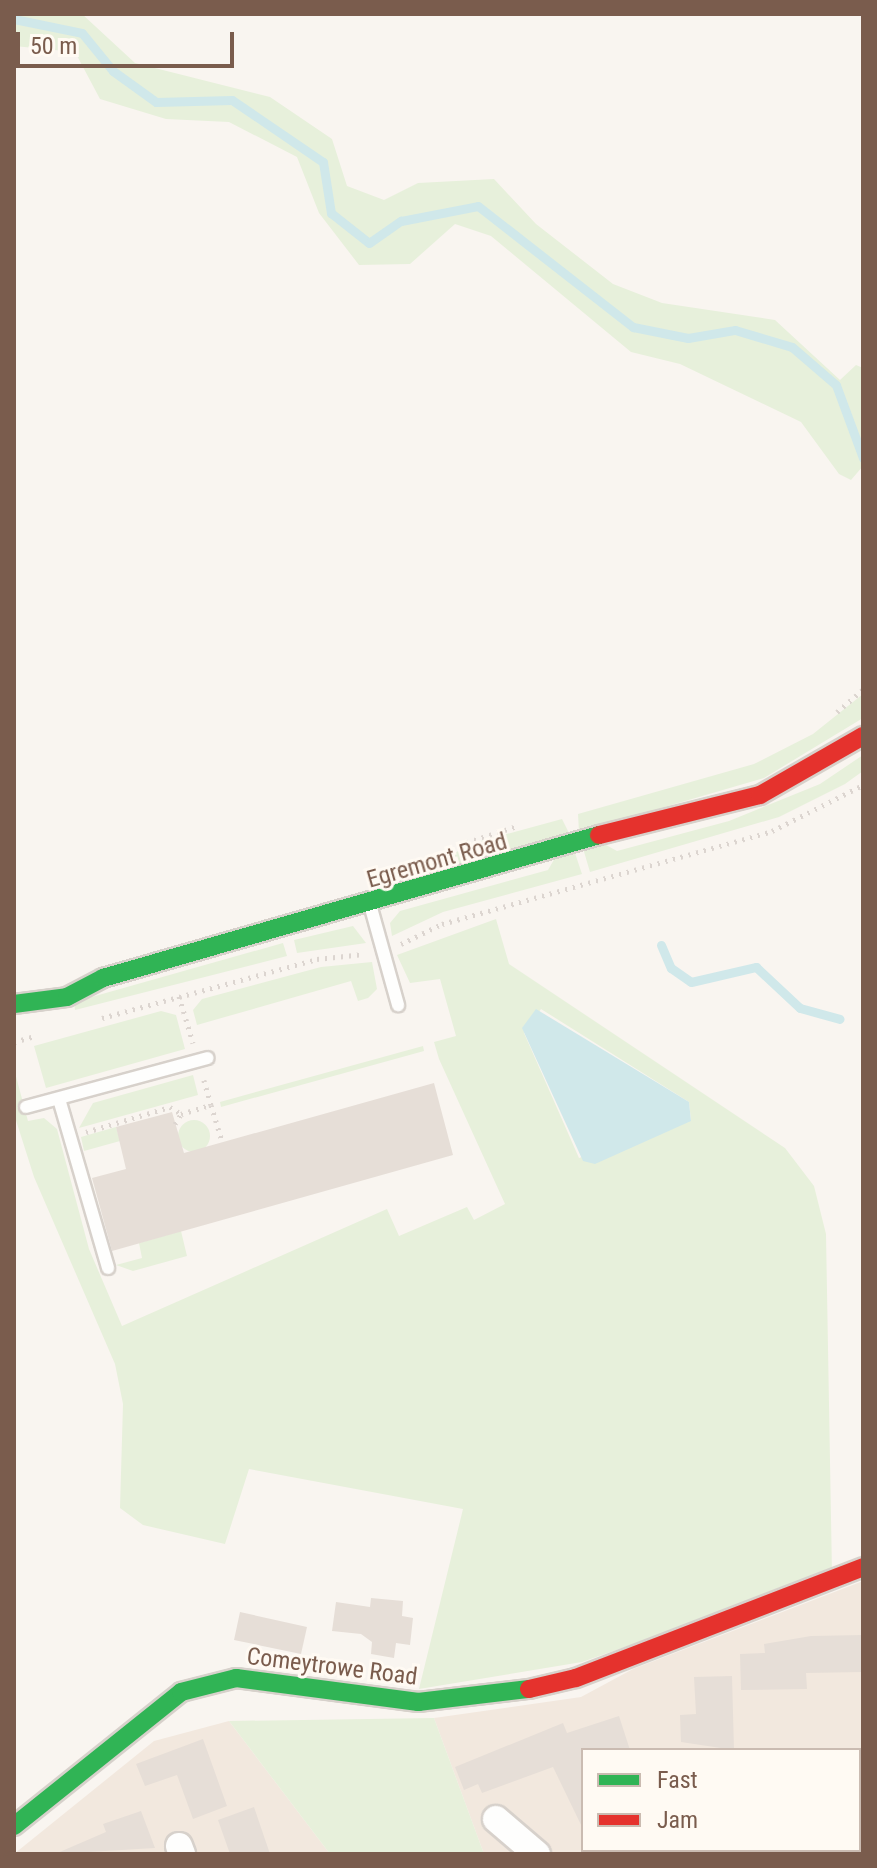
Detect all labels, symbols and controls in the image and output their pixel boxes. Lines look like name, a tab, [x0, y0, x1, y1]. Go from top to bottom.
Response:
scale bar	[20, 16, 238, 66]
text: 50 m	[30, 32, 77, 60]
street label: Egremont Road	[364, 827, 510, 895]
street label: Comeytrowe Road	[245, 1642, 419, 1692]
legend	[581, 1748, 861, 1852]
text: Fast	[657, 1766, 698, 1794]
text: Jam	[657, 1806, 698, 1834]

